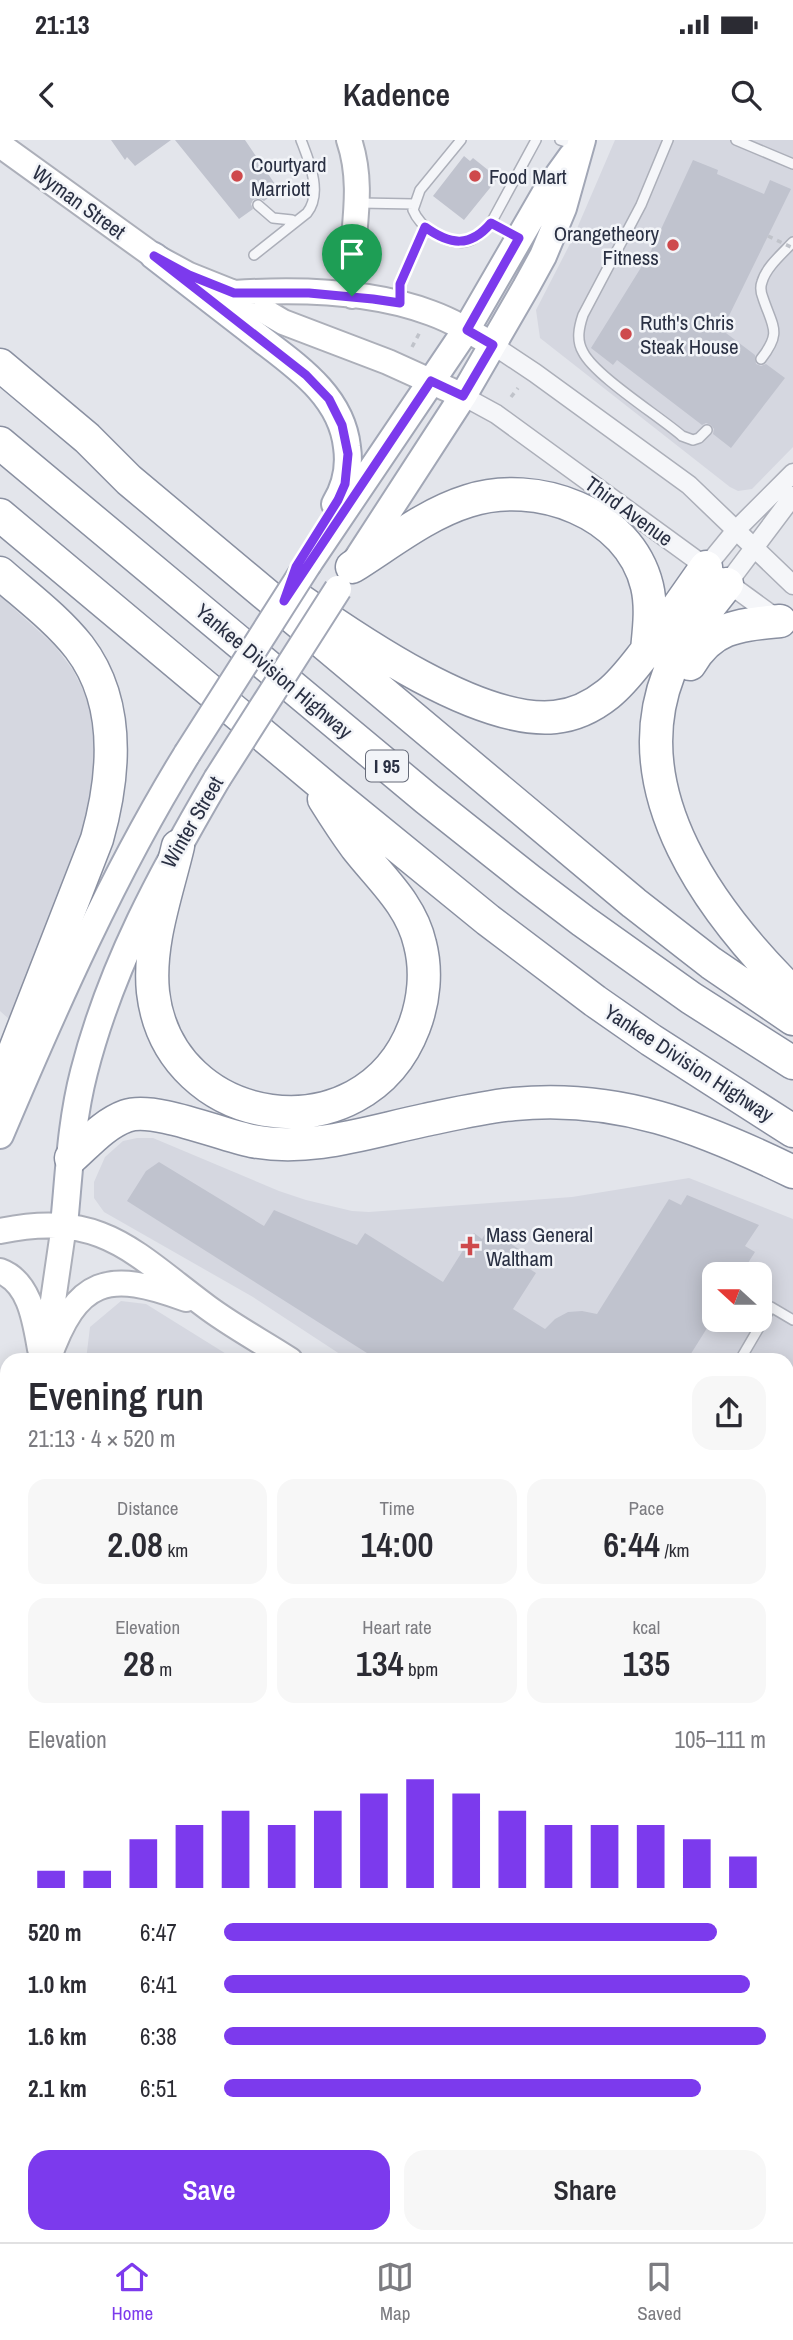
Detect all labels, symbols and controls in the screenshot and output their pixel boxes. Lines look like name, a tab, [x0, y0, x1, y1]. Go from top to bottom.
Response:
text: 21:13	[35, 7, 90, 42]
text: Kadence	[343, 73, 450, 116]
icon: back	[28, 76, 66, 114]
icon: search	[727, 76, 765, 114]
place label: Courtyard Marriott	[251, 150, 327, 203]
street label: Wyman Street	[26, 158, 132, 246]
place label: Food Mart	[489, 162, 567, 191]
marker: Courtyard Marriott	[229, 168, 245, 184]
marker: Food Mart	[467, 168, 483, 184]
place label: Orangetheory Fitness	[554, 219, 659, 272]
pin	[322, 224, 382, 296]
icon: arrive	[333, 235, 371, 273]
marker: Orangetheory Fitness	[665, 237, 681, 253]
place label: Ruth's Chris Steak House	[640, 308, 739, 361]
marker: Ruth's Chris Steak House	[618, 326, 634, 342]
street label: Third Avenue	[579, 469, 679, 553]
street label: Yankee Division Highway	[189, 597, 359, 746]
road number: I 95	[366, 750, 408, 782]
street label: Winter Street	[154, 771, 230, 873]
street label: Yankee Division Highway	[599, 997, 780, 1129]
place label: Mass General Waltham	[486, 1220, 593, 1273]
marker: Mass General Waltham	[460, 1236, 480, 1256]
north arrow	[702, 1262, 772, 1332]
map controls	[702, 1262, 772, 1332]
text: Evening run	[28, 1371, 204, 1422]
button: share	[692, 1376, 766, 1450]
text: 21:13 · 4 × 520 m	[28, 1423, 175, 1454]
text: Distance	[117, 1495, 178, 1521]
text: Time	[379, 1495, 415, 1521]
text: Pace	[629, 1495, 664, 1521]
text: 2.08	[107, 1521, 163, 1568]
text: 14:00	[361, 1521, 433, 1568]
text: 6:44	[603, 1521, 660, 1568]
text: km	[163, 1537, 188, 1563]
text: /km	[660, 1537, 690, 1563]
text: Elevation	[115, 1614, 180, 1640]
text: Heart rate	[362, 1614, 432, 1640]
text: kcal	[632, 1614, 660, 1640]
text: 28	[123, 1640, 155, 1687]
text: 134	[356, 1640, 404, 1687]
text: 135	[622, 1640, 670, 1687]
text: m	[155, 1656, 172, 1682]
text: bpm	[404, 1656, 438, 1682]
text: Elevation	[28, 1724, 107, 1755]
text: 105–111 m	[674, 1724, 766, 1755]
text: 520 m	[28, 1917, 81, 1948]
text: 6:47	[140, 1917, 177, 1948]
text: 1.0 km	[28, 1969, 87, 2000]
text: 6:41	[140, 1969, 177, 2000]
text: 1.6 km	[28, 2021, 87, 2052]
text: 6:38	[140, 2021, 177, 2052]
text: 2.1 km	[28, 2073, 87, 2104]
text: 6:51	[140, 2073, 177, 2104]
button: Save	[28, 2150, 390, 2230]
button: Share	[404, 2150, 766, 2230]
tab: Home	[112, 2258, 153, 2326]
tab: Map	[376, 2258, 414, 2326]
tab: Saved	[637, 2258, 681, 2326]

